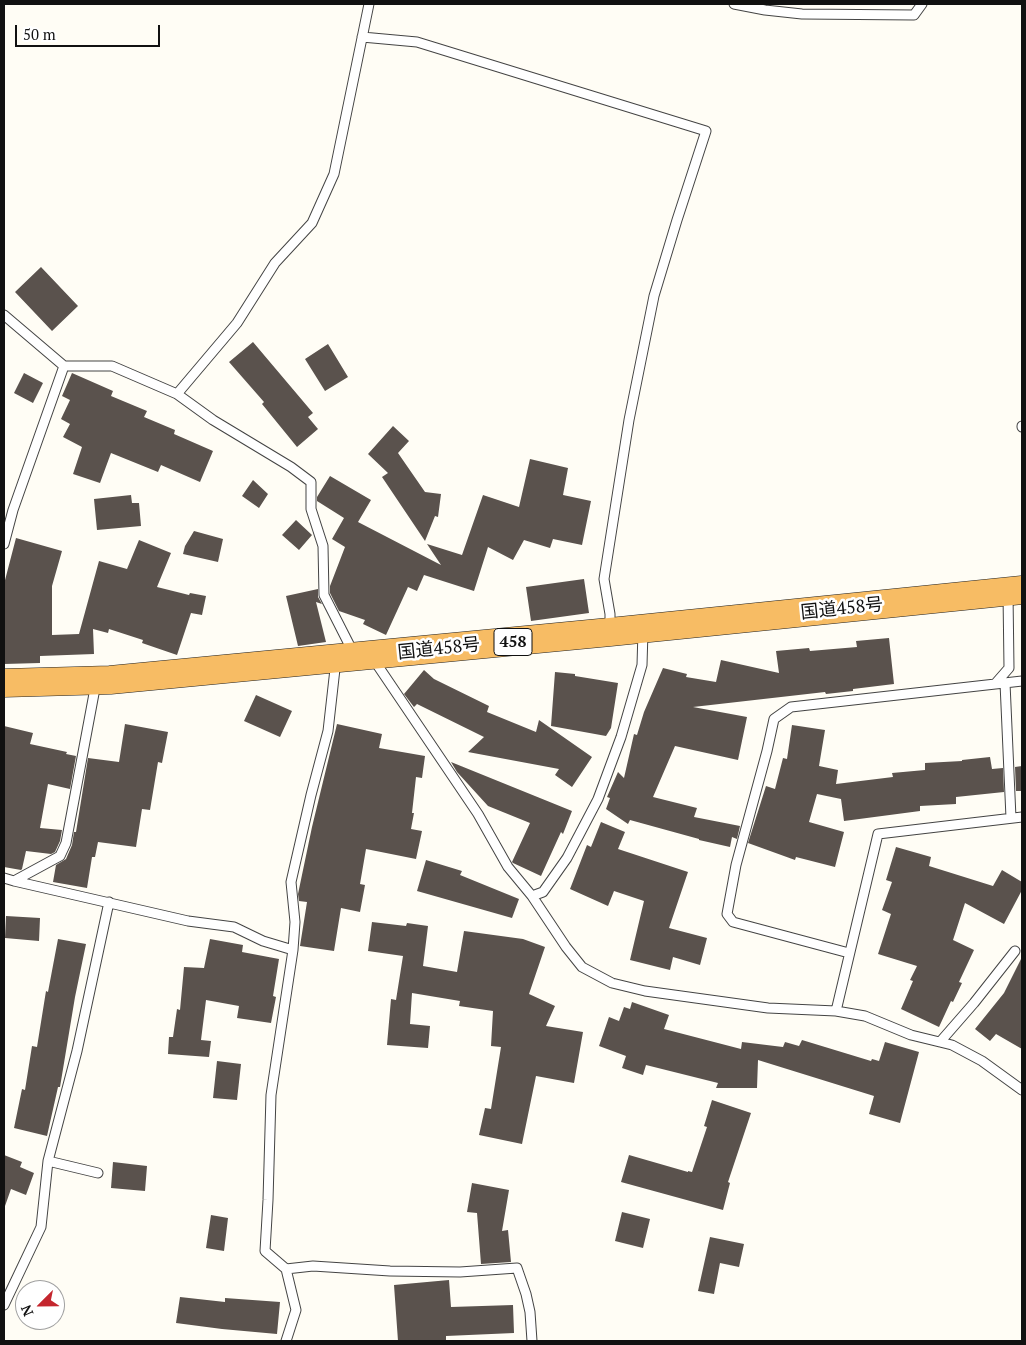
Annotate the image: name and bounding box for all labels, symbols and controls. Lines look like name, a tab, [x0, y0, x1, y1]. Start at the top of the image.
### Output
scale bar	[18, 15, 162, 47]
text: 50 m	[23, 24, 56, 44]
street label: 国道458号	[800, 594, 884, 624]
road number: 458	[494, 628, 532, 656]
street label: 国道458号	[397, 634, 481, 664]
north arrow	[15, 1280, 65, 1330]
text: N	[16, 1302, 37, 1319]

